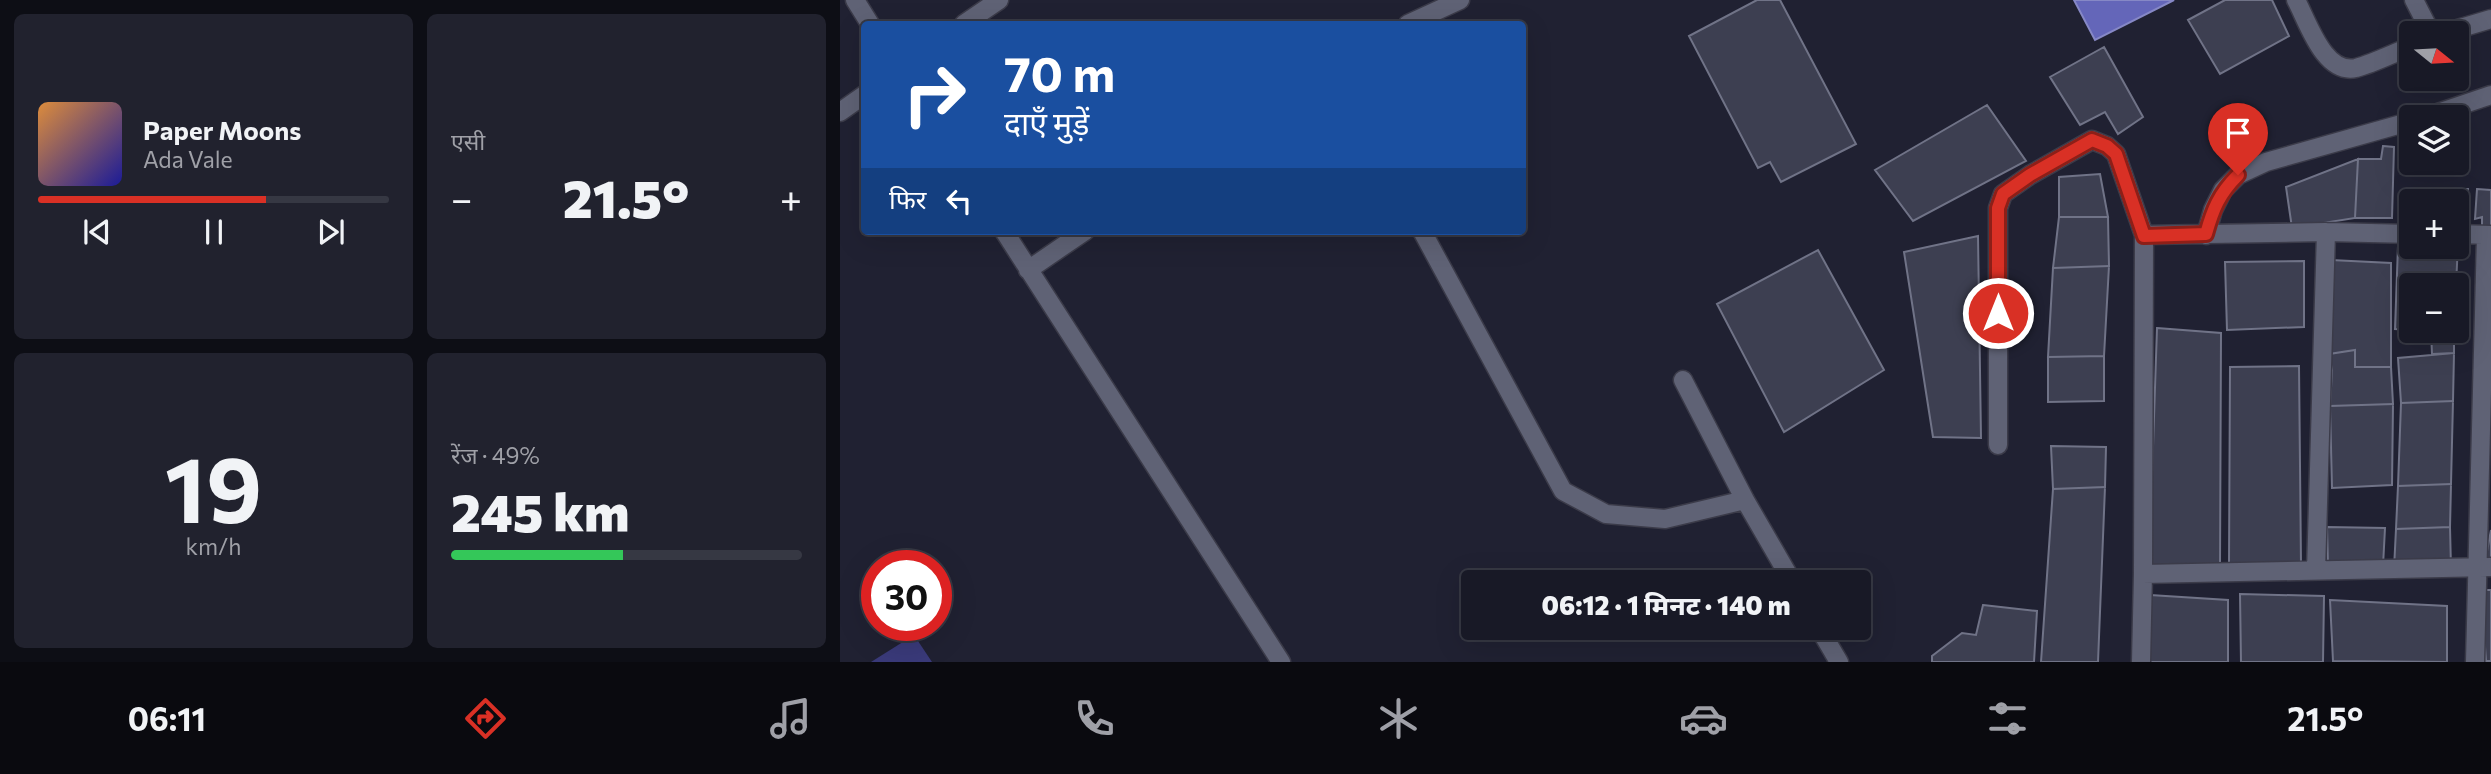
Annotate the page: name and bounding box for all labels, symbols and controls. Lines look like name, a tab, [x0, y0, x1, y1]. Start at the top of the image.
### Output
north arrow	[2399, 21, 2469, 91]
map controls	[2399, 21, 2469, 343]
text: 70 m	[1004, 42, 1115, 102]
icon: right	[889, 49, 980, 140]
text: दाएँ मुड़ें	[1004, 102, 1089, 142]
pin	[2208, 103, 2268, 175]
button: layers	[2399, 105, 2469, 175]
text: Paper Moons	[143, 114, 301, 145]
icon: arrive	[2219, 114, 2257, 152]
text: एसी	[451, 127, 485, 155]
text: Ada Vale	[143, 145, 233, 173]
text: 21.5°	[563, 165, 689, 229]
text: −	[451, 174, 473, 221]
text: +	[780, 174, 802, 221]
icon: left	[940, 182, 978, 220]
text: फिर	[889, 183, 926, 214]
button: +	[2399, 189, 2469, 259]
icon: previous	[78, 213, 116, 251]
icon: pause	[195, 213, 233, 251]
icon: next	[312, 213, 350, 251]
button: −	[2399, 273, 2469, 343]
position arrow	[1961, 276, 2035, 350]
text: 19	[165, 430, 262, 542]
text: रेंज · 49%	[451, 441, 540, 469]
text: 245 km	[451, 479, 629, 543]
text: km/h	[186, 532, 241, 560]
speed limit sign: 30	[861, 550, 952, 641]
text: 06:12 · 1 मिनट · 140 m	[1542, 589, 1790, 620]
icon: directions	[461, 694, 510, 743]
icon: music	[766, 694, 815, 743]
icon: phone	[1070, 694, 1119, 743]
icon: climate	[1374, 694, 1423, 743]
icon: car	[1679, 694, 1728, 743]
icon: filters	[1983, 694, 2032, 743]
text: 06:11	[128, 698, 206, 738]
text: 21.5°	[2287, 698, 2363, 738]

